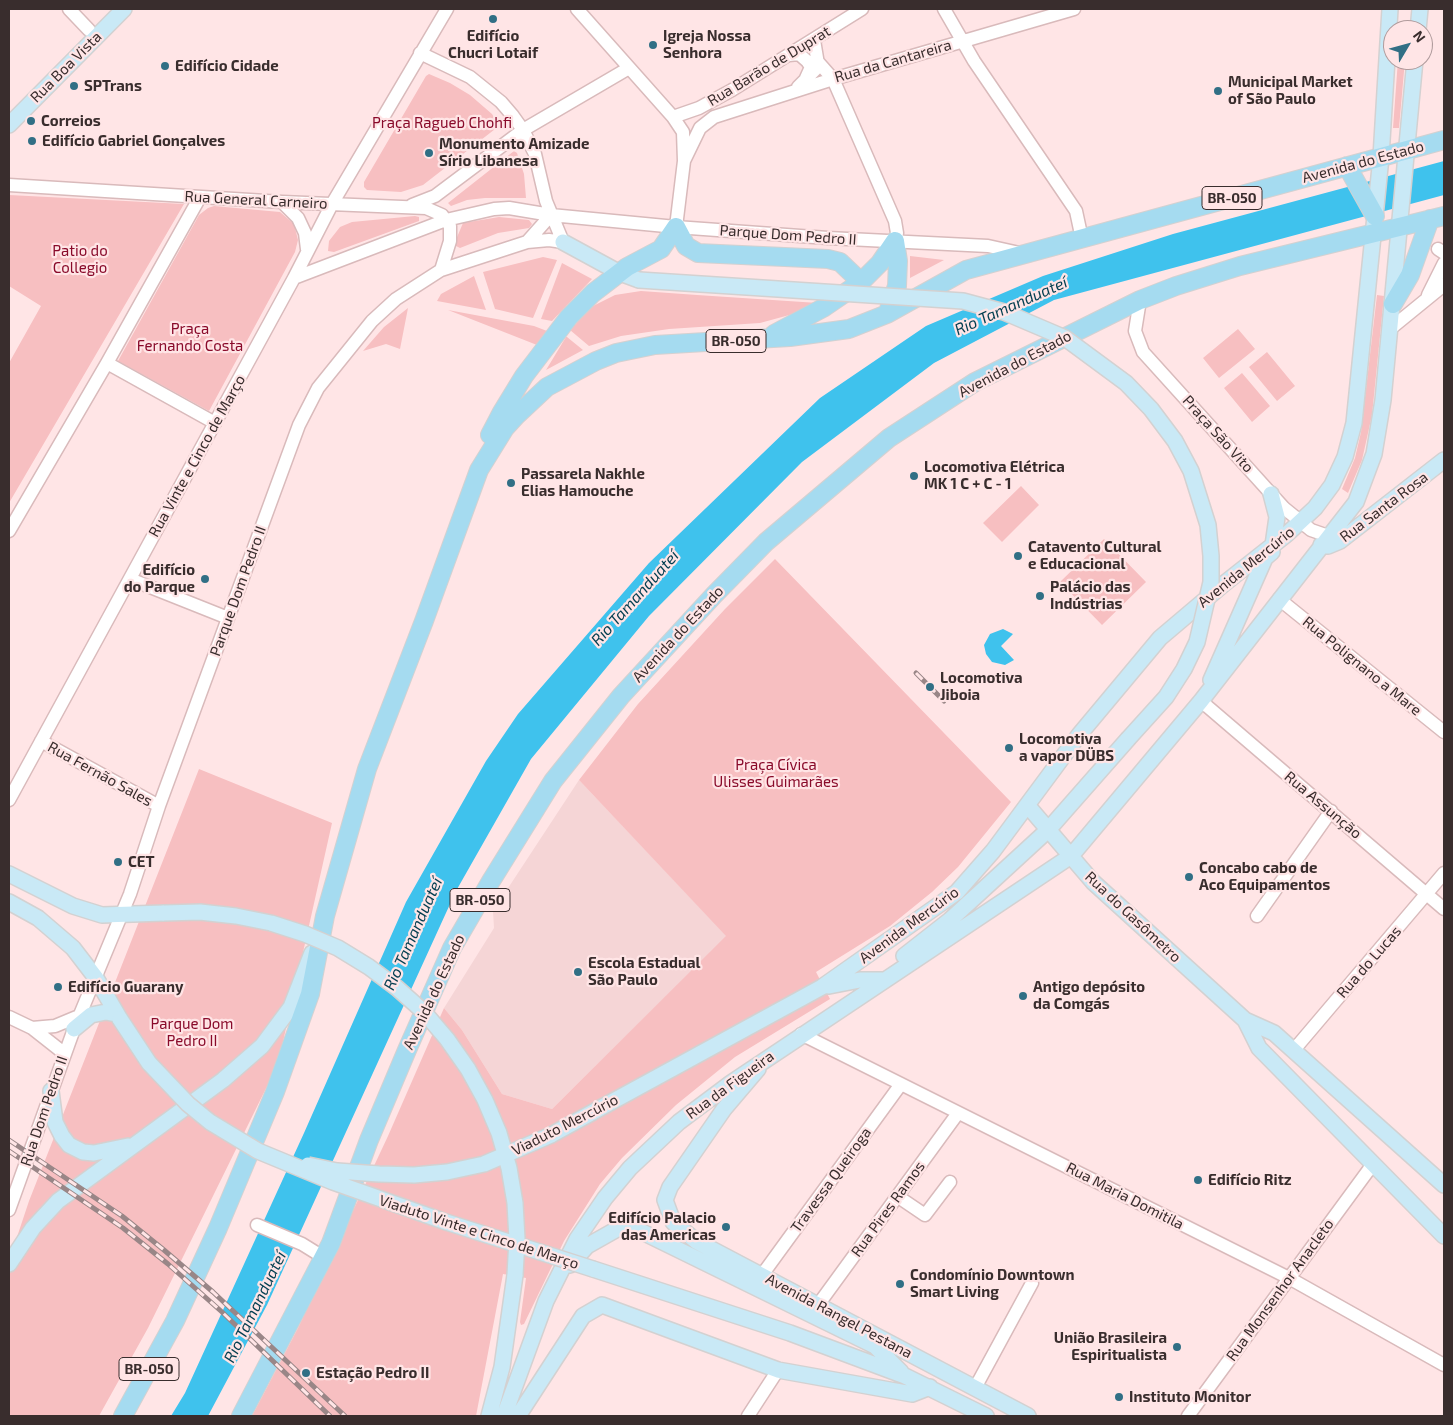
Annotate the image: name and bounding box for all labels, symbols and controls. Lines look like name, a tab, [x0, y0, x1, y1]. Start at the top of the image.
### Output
marker: Edifício Chucri Lotaif	[487, 13, 499, 25]
north arrow	[1383, 20, 1433, 70]
street label: Rua Barão de Duprat	[704, 22, 834, 110]
place label: Edifício Chucri Lotaif	[448, 27, 538, 62]
place label: Igreja Nossa Senhora	[663, 27, 751, 62]
text: N	[1410, 27, 1429, 45]
street label: Rua Boa Vista	[27, 28, 105, 106]
street label: Rua da Cantareira	[832, 36, 954, 86]
marker: Igreja Nossa Senhora	[647, 39, 659, 51]
place label: Edifício Cidade	[175, 57, 279, 75]
marker: Edifício Cidade	[159, 60, 171, 72]
place label: Municipal Market of São Paulo	[1228, 73, 1353, 108]
place label: SPTrans	[84, 77, 142, 95]
marker: SPTrans	[68, 80, 80, 92]
marker: Municipal Market of São Paulo	[1212, 85, 1224, 97]
place label: Correios	[41, 112, 101, 130]
park label: Praça Ragueb Chohfi	[372, 114, 512, 132]
marker: Correios	[25, 115, 37, 127]
place label: Edifício Gabriel Gonçalves	[42, 132, 225, 150]
marker: Edifício Gabriel Gonçalves	[26, 135, 38, 147]
place label: Monumento Amizade Sírio Libanesa	[439, 135, 589, 170]
street label: Avenida do Estado	[1300, 137, 1426, 187]
marker: Monumento Amizade Sírio Libanesa	[423, 147, 435, 159]
street label: Rua General Carneiro	[184, 187, 328, 213]
road number: BR-050	[1202, 187, 1262, 210]
street label: Parque Dom Pedro II	[719, 221, 857, 249]
park label: Patio do Collegio	[52, 242, 108, 277]
water label: Rio Tamanduateí	[952, 273, 1070, 339]
park label: Praça Fernando Costa	[137, 320, 243, 355]
street label: Avenida do Estado	[956, 327, 1074, 401]
road number: BR-050	[706, 330, 766, 352]
street label: Rua Vinte e Cinco de Março	[145, 372, 249, 540]
street label: Praça São Vito	[1179, 392, 1257, 476]
place label: Locomotiva Elétrica MK 1 C + C - 1	[924, 458, 1065, 493]
place label: Passarela Nakhle Elias Hamouche	[521, 465, 645, 500]
street label: Rua Santa Rosa	[1336, 468, 1432, 546]
marker: Locomotiva Elétrica MK 1 C + C - 1	[908, 470, 920, 482]
marker: Passarela Nakhle Elias Hamouche	[505, 477, 517, 489]
street label: Parque Dom Pedro II	[206, 523, 270, 659]
street label: Avenida Mercúrio	[1194, 523, 1298, 611]
place label: Catavento Cultural e Educacional	[1028, 538, 1161, 573]
water label: Rio Tamanduateí	[587, 546, 683, 650]
marker: Catavento Cultural e Educacional	[1012, 550, 1024, 562]
place label: Edifício do Parque	[124, 561, 195, 596]
marker: Edifício do Parque	[199, 573, 211, 585]
place label: Palácio das Indústrias	[1050, 578, 1131, 613]
street label: Avenida do Estado	[629, 582, 727, 686]
marker: Palácio das Indústrias	[1034, 590, 1046, 602]
street label: Rua Polignano a Mare	[1299, 613, 1425, 719]
place label: Locomotiva Jiboia	[940, 669, 1023, 704]
marker: Locomotiva Jiboia	[924, 681, 936, 693]
place label: Locomotiva a vapor DÜBS	[1019, 730, 1114, 765]
street label: Rua Fernão Sales	[45, 738, 155, 810]
marker: Locomotiva a vapor DÜBS	[1003, 742, 1015, 754]
park label: Praça Cívica Ulisses Guimarães	[713, 756, 839, 791]
street label: Rua Assunção	[1281, 767, 1365, 843]
place label: CET	[128, 853, 155, 871]
marker: CET	[112, 856, 124, 868]
place label: Concabo cabo de Aco Equipamentos	[1199, 859, 1330, 894]
street label: Rua do Gasômetro	[1081, 868, 1185, 966]
marker: Concabo cabo de Aco Equipamentos	[1183, 871, 1195, 883]
water label: Rio Tamanduateí	[380, 875, 446, 993]
street label: Avenida Mercúrio	[856, 883, 962, 967]
road number: BR-050	[450, 888, 510, 912]
street label: Rua do Lucas	[1333, 922, 1405, 1002]
street label: Avenida do Estado	[399, 932, 469, 1052]
place label: Escola Estadual São Paulo	[588, 954, 700, 989]
marker: Escola Estadual São Paulo	[572, 966, 584, 978]
place label: Edifício Guarany	[68, 978, 183, 996]
place label: Antigo depósito da Comgás	[1033, 978, 1145, 1013]
marker: Edifício Guarany	[52, 981, 64, 993]
marker: Antigo depósito da Comgás	[1017, 990, 1029, 1002]
park label: Parque Dom Pedro II	[151, 1015, 233, 1050]
street label: Rua da Figueira	[683, 1047, 777, 1123]
street label: Rua Dom Pedro II	[17, 1054, 71, 1168]
street label: Viaduto Mercúrio	[509, 1090, 621, 1160]
street label: Travessa Queiroga	[787, 1124, 875, 1236]
street label: Rua Pires Ramos	[847, 1158, 929, 1260]
street label: Rua Maria Domitila	[1063, 1159, 1187, 1233]
place label: Edifício Ritz	[1208, 1171, 1292, 1189]
marker: Edifício Ritz	[1192, 1174, 1204, 1186]
street label: Viaduto Vinte e Cinco de Março	[377, 1191, 581, 1273]
place label: Edifício Palacio das Americas	[608, 1209, 716, 1244]
street label: Rua Monsenhor Anacleto	[1222, 1215, 1338, 1365]
marker: Edifício Palacio das Americas	[720, 1221, 732, 1233]
water label: Rio Tamanduateí	[220, 1248, 290, 1366]
place label: Condomínio Downtown Smart Living	[910, 1266, 1075, 1301]
street label: Avenida Rangel Pestana	[763, 1270, 915, 1362]
marker: Condomínio Downtown Smart Living	[894, 1278, 906, 1290]
place label: União Brasileira Espiritualista	[1054, 1329, 1167, 1364]
marker: União Brasileira Espiritualista	[1171, 1341, 1183, 1353]
road number: BR-050	[119, 1358, 179, 1380]
place label: Estação Pedro II	[316, 1364, 429, 1382]
marker: Estação Pedro II	[300, 1367, 312, 1379]
place label: Instituto Monitor	[1129, 1388, 1251, 1406]
marker: Instituto Monitor	[1113, 1391, 1125, 1403]

